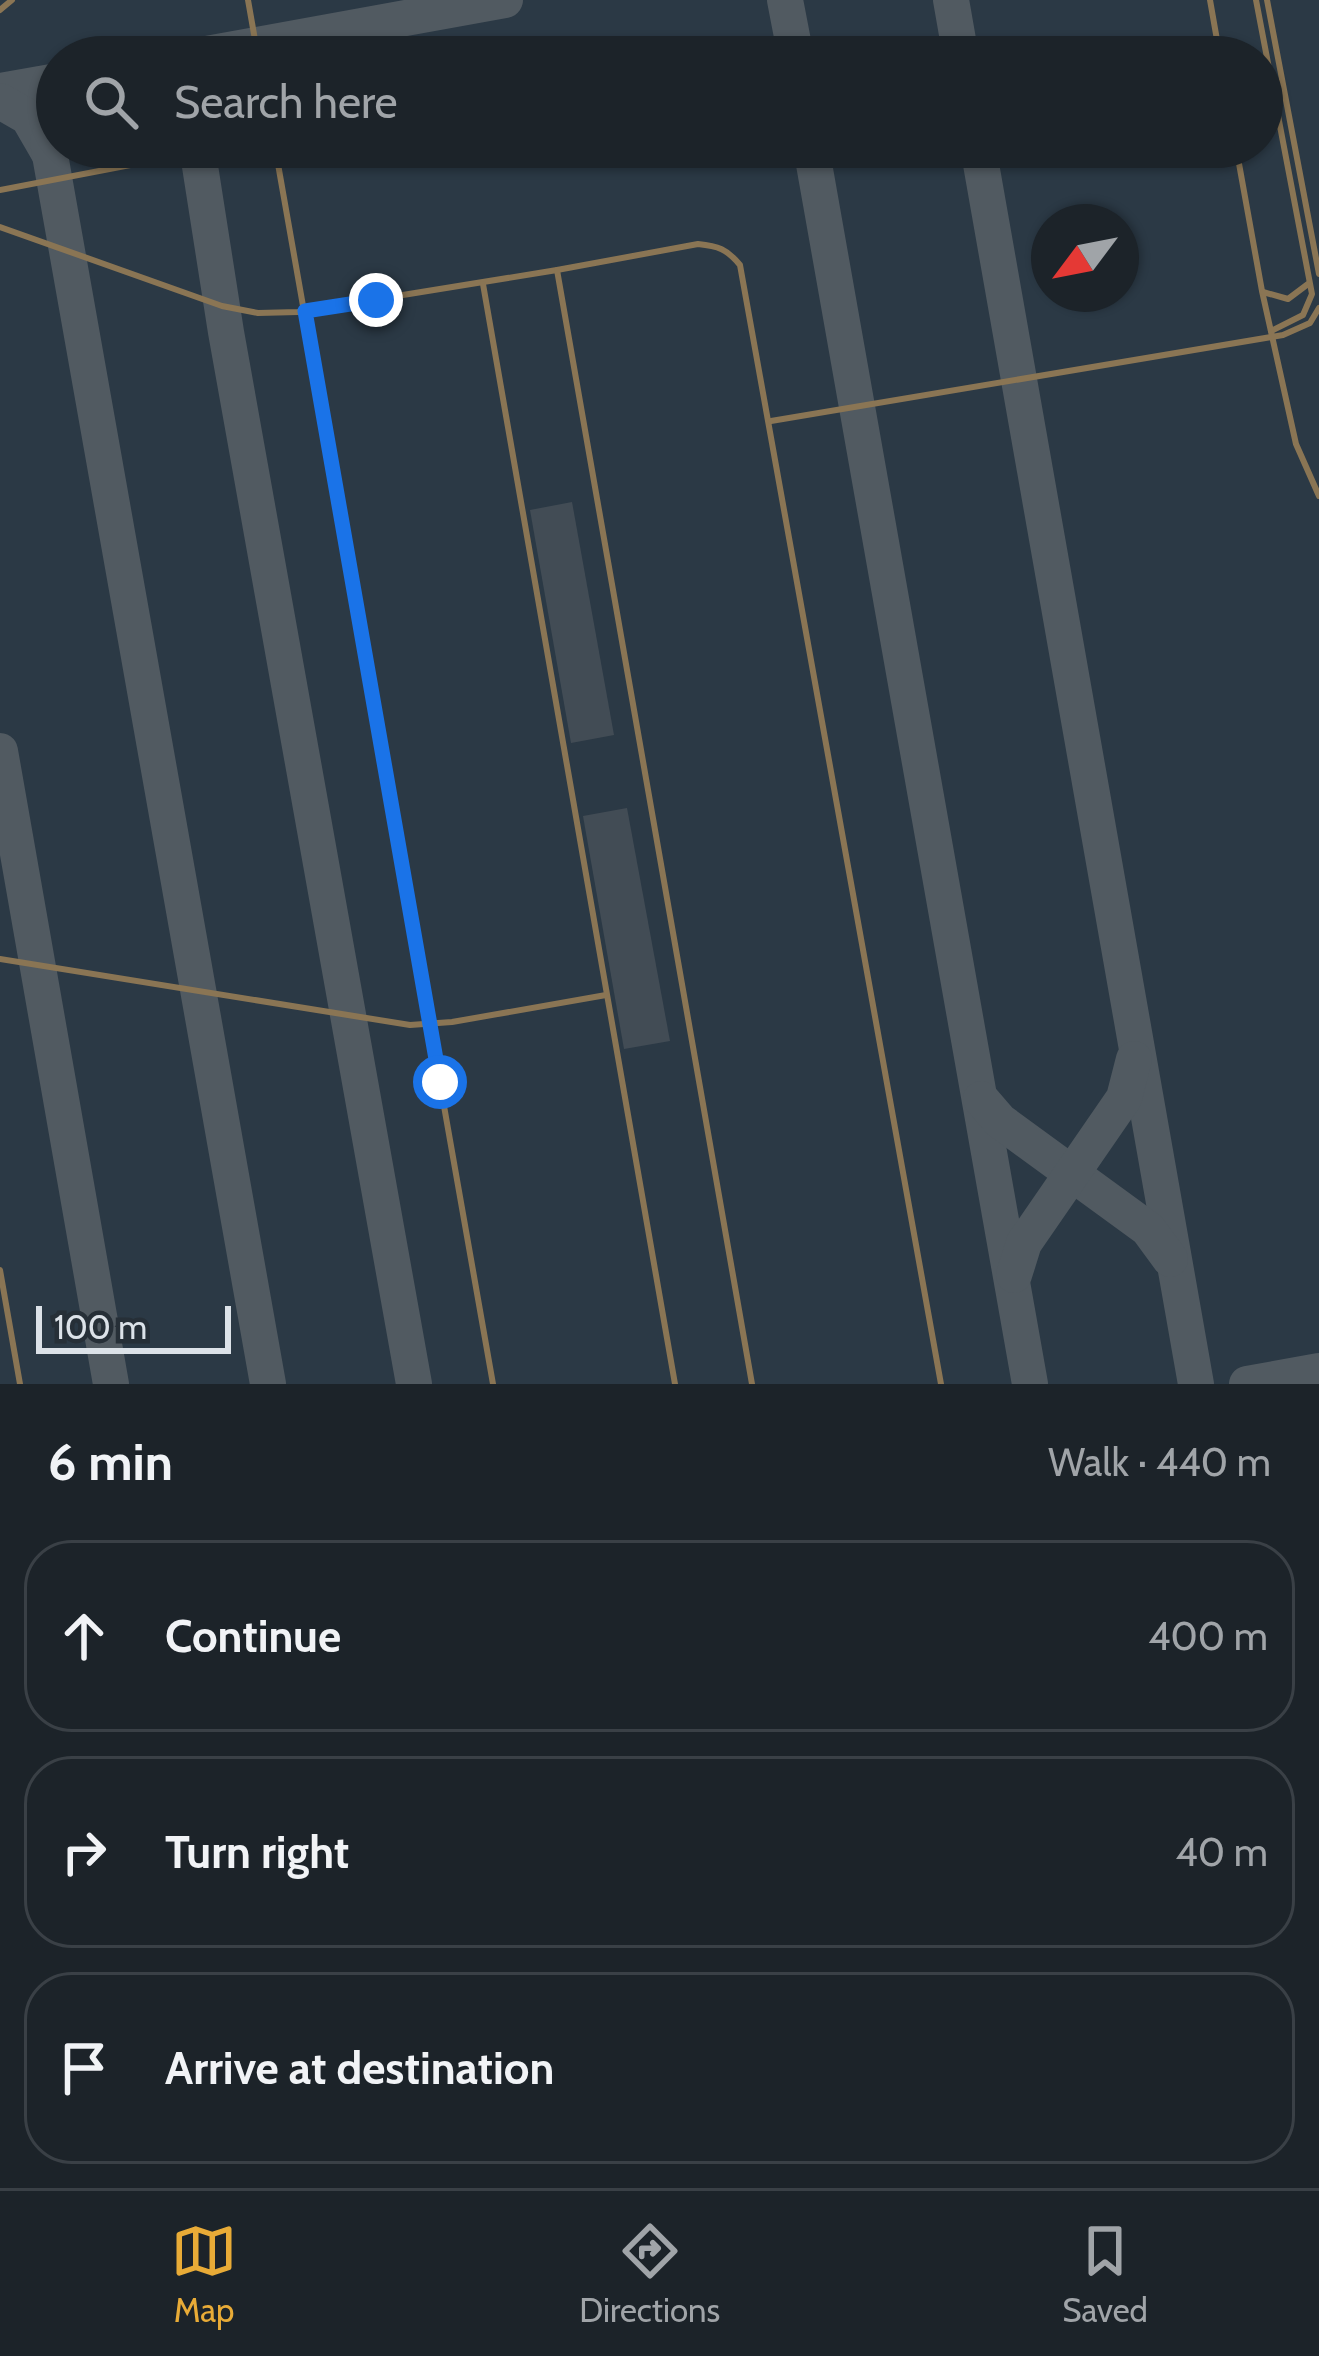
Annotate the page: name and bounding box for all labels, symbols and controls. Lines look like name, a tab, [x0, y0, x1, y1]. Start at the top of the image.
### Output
search box	[36, 36, 1283, 168]
icon: search	[78, 69, 144, 135]
text: Search here	[174, 75, 398, 129]
north arrow	[1031, 204, 1139, 312]
route end	[349, 273, 403, 327]
route start	[413, 1055, 467, 1109]
scale bar	[36, 1300, 231, 1353]
text: 100 m	[54, 1307, 147, 1347]
text: 6 min	[48, 1431, 173, 1493]
text: Walk · 440 m	[1048, 1438, 1271, 1486]
icon: ahead	[51, 1603, 117, 1669]
text: Continue	[165, 1609, 341, 1663]
text: 400 m	[1148, 1612, 1268, 1660]
icon: right	[51, 1819, 117, 1885]
text: Turn right	[165, 1825, 349, 1879]
text: 40 m	[1175, 1828, 1268, 1876]
icon: arrive	[51, 2035, 117, 2101]
text: Arrive at destination	[165, 2041, 554, 2095]
tab: Map	[171, 2218, 237, 2330]
tab: Directions	[579, 2218, 720, 2330]
tab: Saved	[1062, 2218, 1148, 2330]

